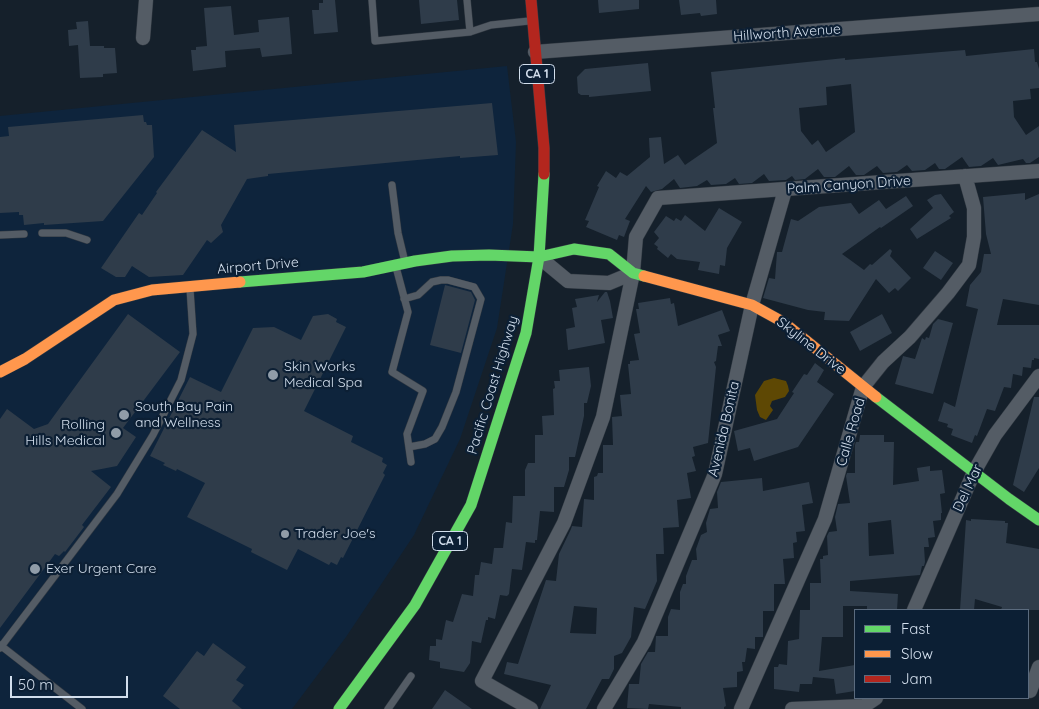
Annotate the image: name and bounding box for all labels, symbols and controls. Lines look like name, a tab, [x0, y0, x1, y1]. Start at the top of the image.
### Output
street label: Hillworth Avenue	[733, 21, 841, 45]
road number: CA 1	[520, 64, 554, 84]
street label: Palm Canyon Drive	[786, 172, 912, 198]
street label: Airport Drive	[216, 254, 300, 278]
street label: Pacific Coast Highway	[464, 314, 522, 456]
street label: Skyline Drive	[773, 314, 849, 378]
place label: Skin Works Medical Spa	[284, 359, 363, 392]
marker: Skin Works Medical Spa	[266, 368, 280, 382]
street label: Avenida Bonita	[705, 380, 743, 478]
street label: Calle Road	[833, 396, 869, 468]
place label: South Bay Pain and Wellness	[135, 399, 233, 432]
marker: South Bay Pain and Wellness	[117, 408, 131, 422]
place label: Rolling Hills Medical	[25, 417, 105, 450]
marker: Rolling Hills Medical	[109, 426, 123, 440]
street label: Del Mar	[950, 462, 986, 514]
place label: Trader Joe's	[295, 526, 376, 542]
marker: Trader Joe's	[279, 528, 291, 540]
road number: CA 1	[432, 532, 468, 550]
place label: Exer Urgent Care	[46, 561, 156, 577]
marker: Exer Urgent Care	[28, 562, 42, 576]
legend	[854, 609, 1029, 699]
text: Fast	[901, 619, 930, 638]
text: Slow	[901, 644, 933, 663]
scale bar	[12, 666, 130, 698]
text: Jam	[901, 669, 932, 688]
text: 50 m	[18, 675, 53, 694]

